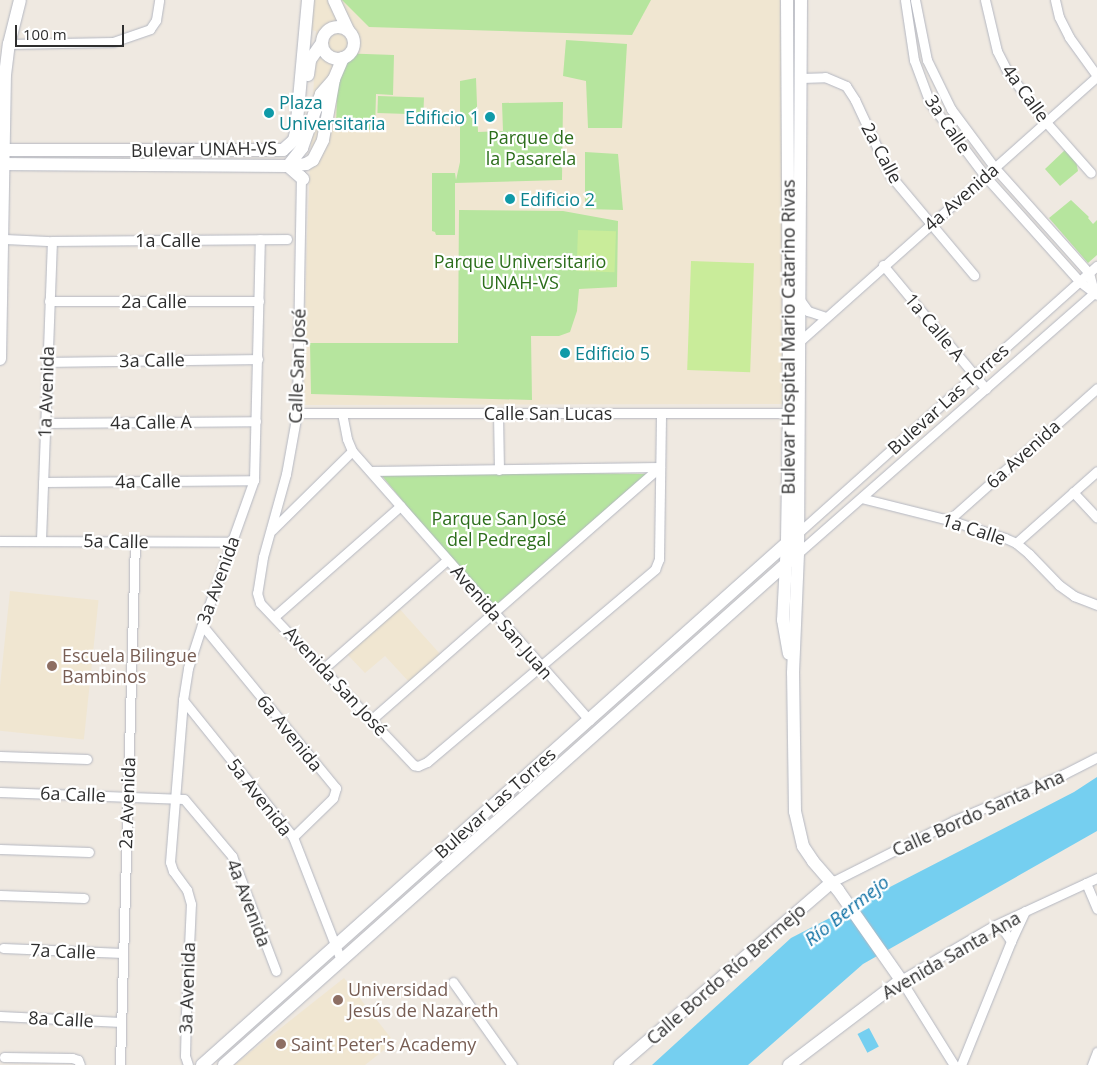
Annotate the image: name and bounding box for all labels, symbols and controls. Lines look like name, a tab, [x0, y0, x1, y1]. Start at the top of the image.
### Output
scale bar	[18, 15, 126, 47]
text: 100 m	[23, 24, 67, 44]
street label: 4a Calle	[998, 60, 1054, 126]
street label: 3a Calle	[921, 91, 975, 157]
place label: Plaza Universitaria	[279, 92, 386, 134]
place label: Edificio 1	[405, 106, 480, 128]
marker: Plaza Universitaria	[263, 107, 275, 119]
marker: Edificio 1	[484, 111, 496, 123]
street label: 2a Calle	[857, 119, 907, 187]
park label: Parque de la Pasarela	[486, 127, 576, 170]
street label: Bulevar UNAH-VS	[131, 137, 277, 161]
street label: 4a Avenida	[919, 159, 1003, 235]
street label: Bulevar Hospital Mario Catarino Rivas	[777, 179, 799, 495]
place label: Edificio 2	[520, 188, 595, 210]
marker: Edificio 2	[504, 193, 516, 205]
street label: 1a Calle	[135, 229, 201, 251]
park label: Parque Universitario UNAH-VS	[434, 251, 606, 294]
street label: 1a Calle A	[901, 289, 969, 365]
street label: 2a Calle	[121, 290, 187, 312]
street label: Calle San José	[284, 308, 310, 424]
street label: Bulevar Las Torres	[883, 339, 1013, 459]
place label: Edificio 5	[575, 342, 650, 364]
street label: 1a Avenida	[34, 346, 58, 438]
marker: Edificio 5	[559, 347, 571, 359]
street label: 3a Calle	[119, 349, 185, 371]
street label: Calle San Lucas	[484, 402, 612, 424]
street label: 4a Calle A	[110, 410, 192, 434]
street label: 6a Avenida	[982, 415, 1064, 493]
street label: 4a Calle	[115, 470, 181, 492]
park label: Parque San José del Pedregal	[432, 508, 566, 550]
street label: 1a Calle	[940, 509, 1008, 549]
street label: 5a Calle	[83, 530, 149, 552]
street label: 3a Avenida	[192, 533, 244, 627]
street label: Avenida San Juan	[447, 560, 557, 684]
street label: Avenida San José	[280, 622, 392, 740]
place label: Escuela Bilingue Bambinos	[62, 645, 197, 688]
marker: Escuela Bilingue Bambinos	[46, 660, 58, 672]
street label: 6a Avenida	[253, 690, 327, 776]
street label: Bulevar Las Torres	[430, 743, 560, 863]
street label: 5a Avenida	[223, 754, 297, 840]
street label: 2a Avenida	[115, 757, 139, 849]
street label: Calle Bordo Santa Ana	[889, 765, 1067, 861]
street label: 6a Calle	[40, 782, 106, 806]
street label: 4a Avenida	[222, 856, 276, 950]
water label: Río Bermejo	[800, 871, 894, 951]
street label: Calle Bordo Río Bermejo	[642, 899, 810, 1049]
street label: Avenida Santa Ana	[878, 907, 1024, 1003]
street label: 7a Calle	[30, 939, 96, 963]
street label: 3a Avenida	[175, 942, 199, 1034]
place label: Universidad Jesús de Nazareth	[348, 979, 499, 1022]
marker: Universidad Jesús de Nazareth	[332, 994, 344, 1006]
street label: 8a Calle	[28, 1007, 94, 1031]
place label: Saint Peter's Academy	[291, 1033, 476, 1055]
marker: Saint Peter's Academy	[275, 1038, 287, 1050]

